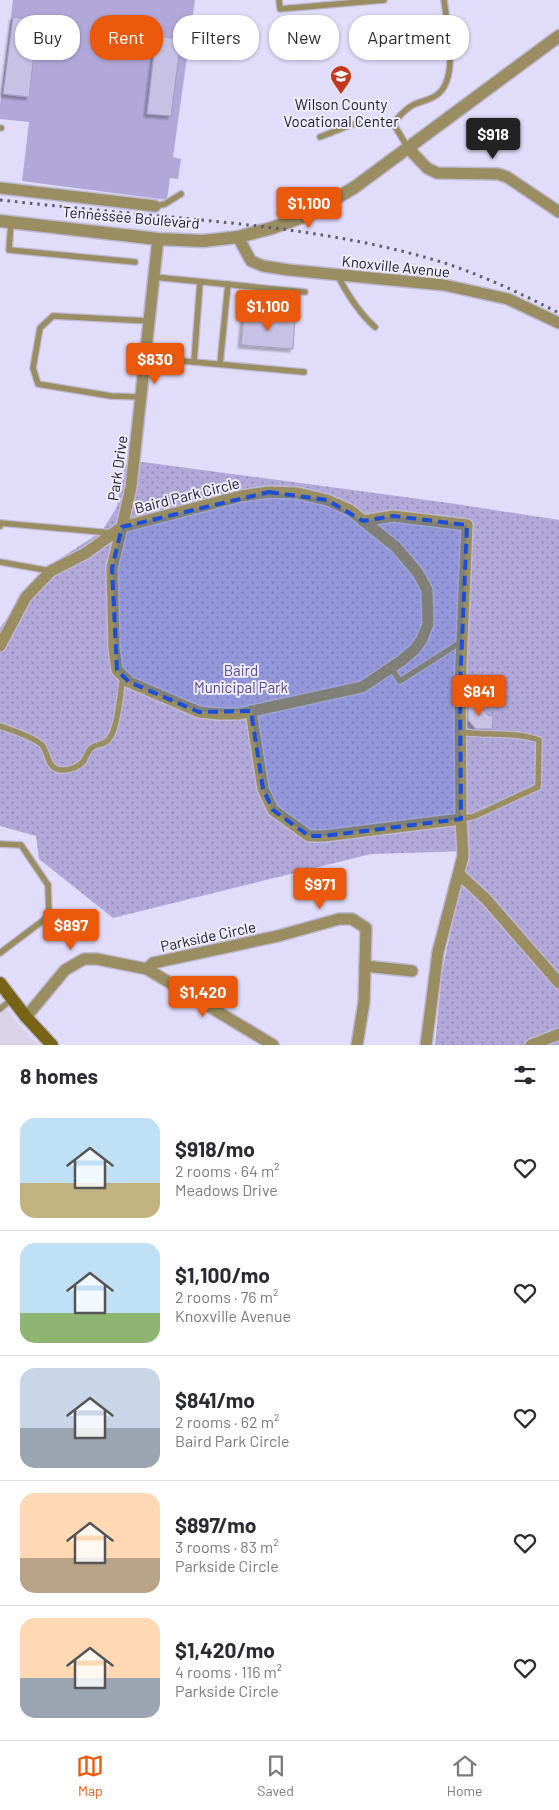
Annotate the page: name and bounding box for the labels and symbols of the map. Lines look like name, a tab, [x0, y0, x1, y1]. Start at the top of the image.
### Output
school or university icon: Wilson County Vocational Center	[329, 64, 353, 95]
place label: Wilson County Vocational Center	[283, 95, 399, 130]
pin: $918	[463, 118, 523, 160]
pin: $1,100	[268, 186, 350, 229]
street label: Tennessee Boulevard	[62, 202, 200, 232]
street label: Knoxville Avenue	[341, 251, 451, 281]
pin: $1,100	[227, 290, 309, 332]
pin: $830	[125, 342, 185, 385]
street label: Park Drive	[104, 434, 130, 502]
street label: Baird Park Circle	[133, 473, 241, 517]
park label: Baird Municipal Park	[194, 661, 289, 696]
pin: $841	[449, 674, 509, 717]
pin: $971	[290, 868, 350, 910]
pin: $897	[41, 908, 101, 951]
street label: Parkside Circle	[159, 917, 257, 955]
pin: $1,420	[162, 976, 244, 1018]

